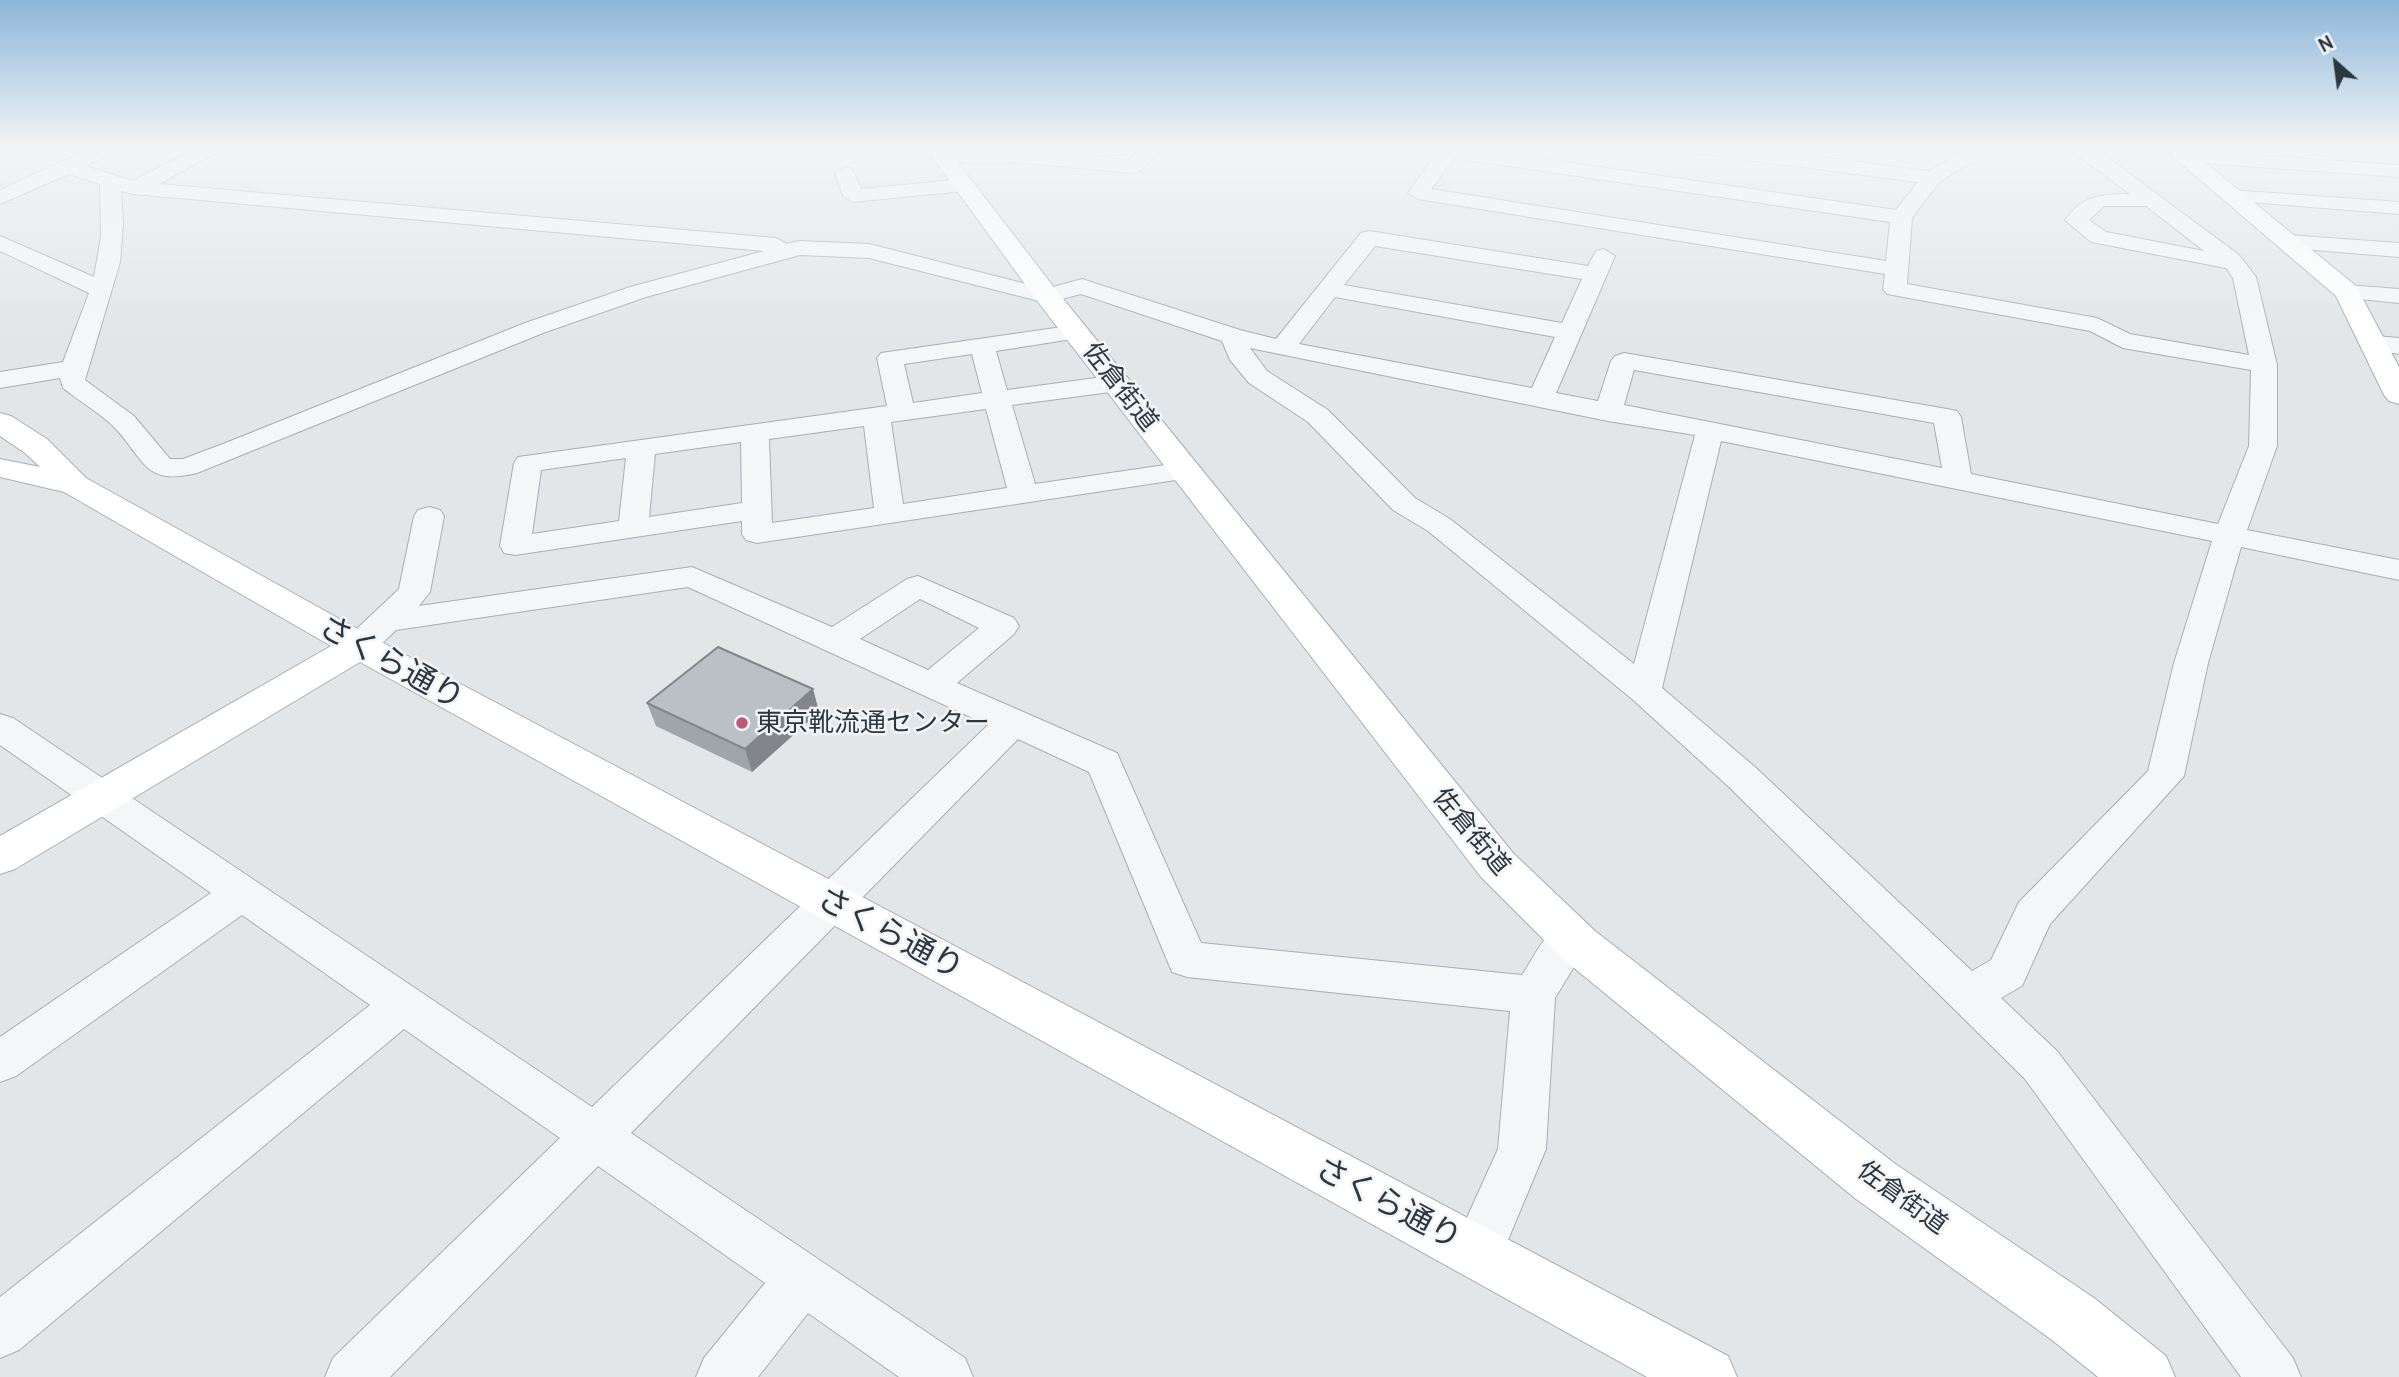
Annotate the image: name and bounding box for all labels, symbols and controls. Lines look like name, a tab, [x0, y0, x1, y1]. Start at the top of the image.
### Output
north arrow	[2301, 28, 2371, 98]
text: N	[2315, 31, 2337, 57]
street label: 佐倉街道	[1076, 336, 1164, 438]
street label: さくら通り	[312, 607, 470, 719]
place label: 東京靴流通センター	[756, 707, 990, 739]
marker: 東京靴流通センター	[734, 715, 750, 731]
street label: 佐倉街道	[1426, 782, 1516, 882]
street label: さくら通り	[810, 879, 970, 989]
street label: さくら通り	[1308, 1149, 1468, 1259]
street label: 佐倉街道	[1851, 1155, 1953, 1241]

